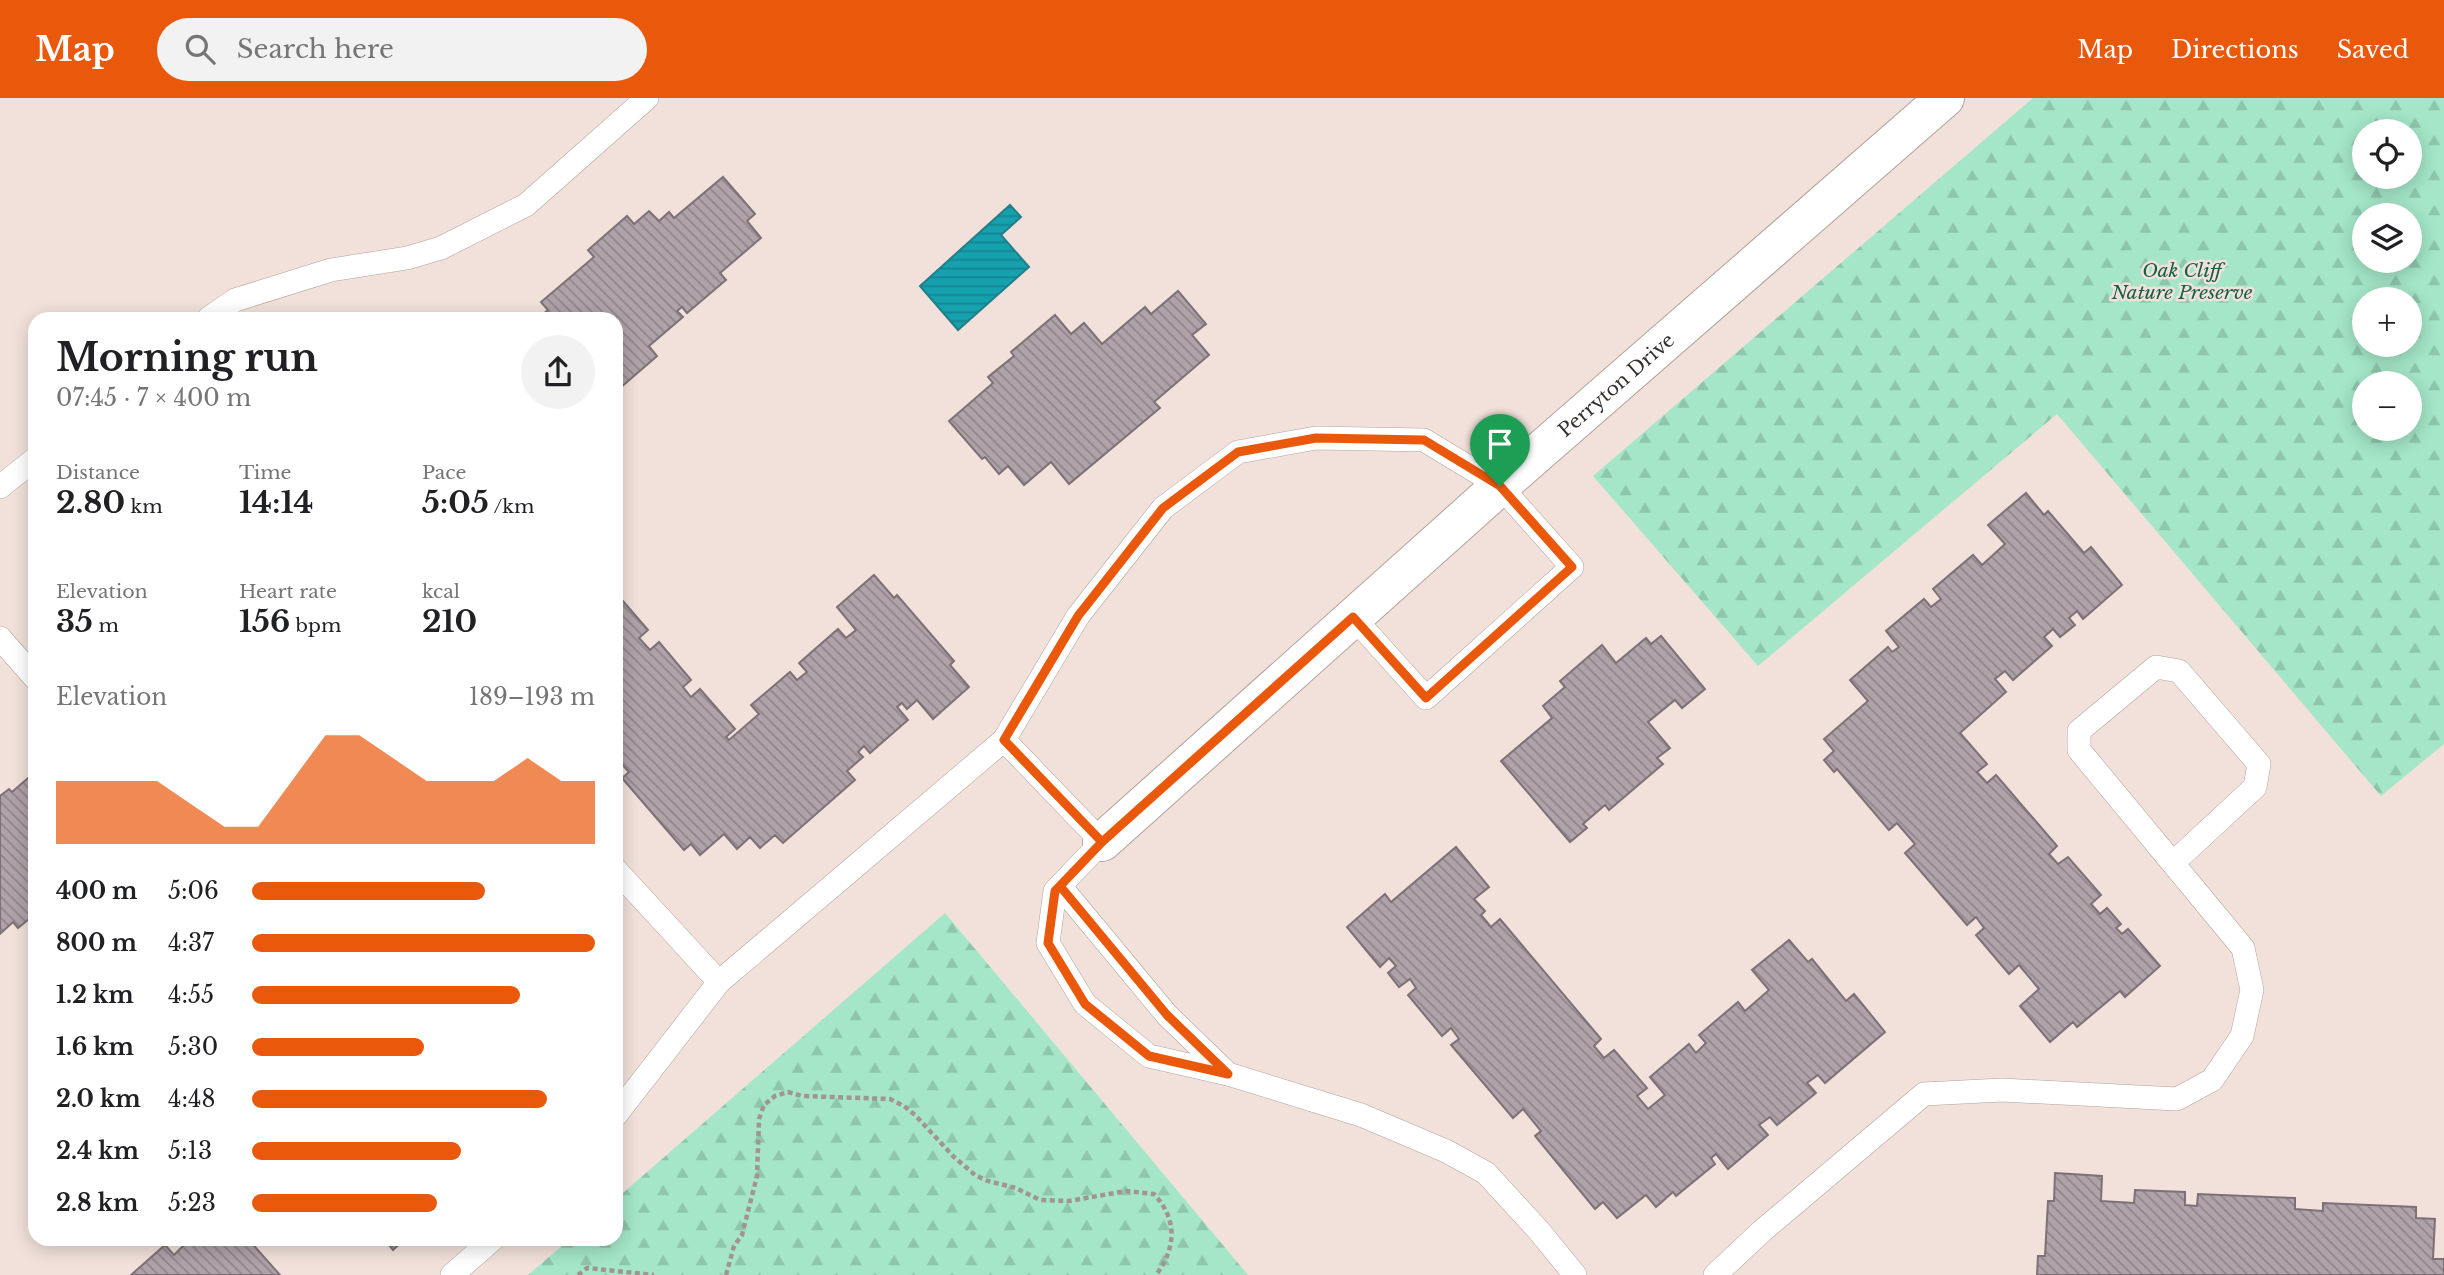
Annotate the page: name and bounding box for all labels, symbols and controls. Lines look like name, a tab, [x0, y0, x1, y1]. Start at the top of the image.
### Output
search box	[157, 18, 647, 81]
text: Map	[35, 29, 115, 70]
icon: search	[181, 30, 219, 68]
text: Search here	[237, 33, 394, 65]
text: Map	[2077, 35, 2133, 64]
text: Directions	[2171, 35, 2299, 64]
text: Saved	[2337, 35, 2409, 64]
map controls	[2352, 119, 2422, 441]
button: locate	[2352, 119, 2422, 189]
button: layers	[2352, 203, 2422, 273]
park label: Oak Cliff Nature Preserve	[2111, 259, 2253, 304]
button: +	[2352, 287, 2422, 357]
street label: Perryton Drive	[1553, 328, 1679, 441]
text: Morning run	[56, 334, 318, 381]
button: share	[521, 335, 595, 409]
button: −	[2352, 371, 2422, 441]
text: 07:45 · 7 × 400 m	[56, 384, 251, 412]
pin	[1470, 414, 1530, 486]
icon: arrive	[1481, 425, 1519, 463]
text: Distance	[56, 461, 140, 484]
text: Time	[239, 461, 291, 484]
text: Pace	[422, 461, 466, 484]
text: 2.80	[56, 484, 125, 521]
text: 14:14	[239, 484, 314, 521]
text: 5:05	[422, 484, 489, 521]
text: km	[125, 495, 163, 518]
text: /km	[489, 495, 534, 518]
text: Elevation	[56, 580, 148, 603]
text: Heart rate	[239, 580, 337, 603]
text: kcal	[422, 580, 460, 603]
text: 35	[56, 603, 93, 640]
text: 156	[239, 603, 290, 640]
text: 210	[422, 603, 477, 640]
text: m	[93, 614, 119, 637]
text: bpm	[290, 614, 341, 637]
text: Elevation	[56, 683, 167, 711]
text: 189–193 m	[469, 683, 595, 711]
text: 400 m	[56, 877, 138, 905]
text: 5:06	[168, 877, 219, 905]
text: 800 m	[56, 929, 137, 957]
text: 4:37	[168, 929, 214, 957]
text: 1.2 km	[56, 981, 134, 1009]
text: 4:55	[168, 981, 214, 1009]
text: 1.6 km	[56, 1033, 134, 1061]
text: 5:30	[168, 1033, 218, 1061]
text: 2.0 km	[56, 1085, 141, 1113]
text: 4:48	[168, 1085, 215, 1113]
text: 2.4 km	[56, 1137, 139, 1165]
text: 5:13	[168, 1137, 212, 1165]
text: 2.8 km	[56, 1189, 138, 1217]
text: 5:23	[168, 1189, 216, 1217]

